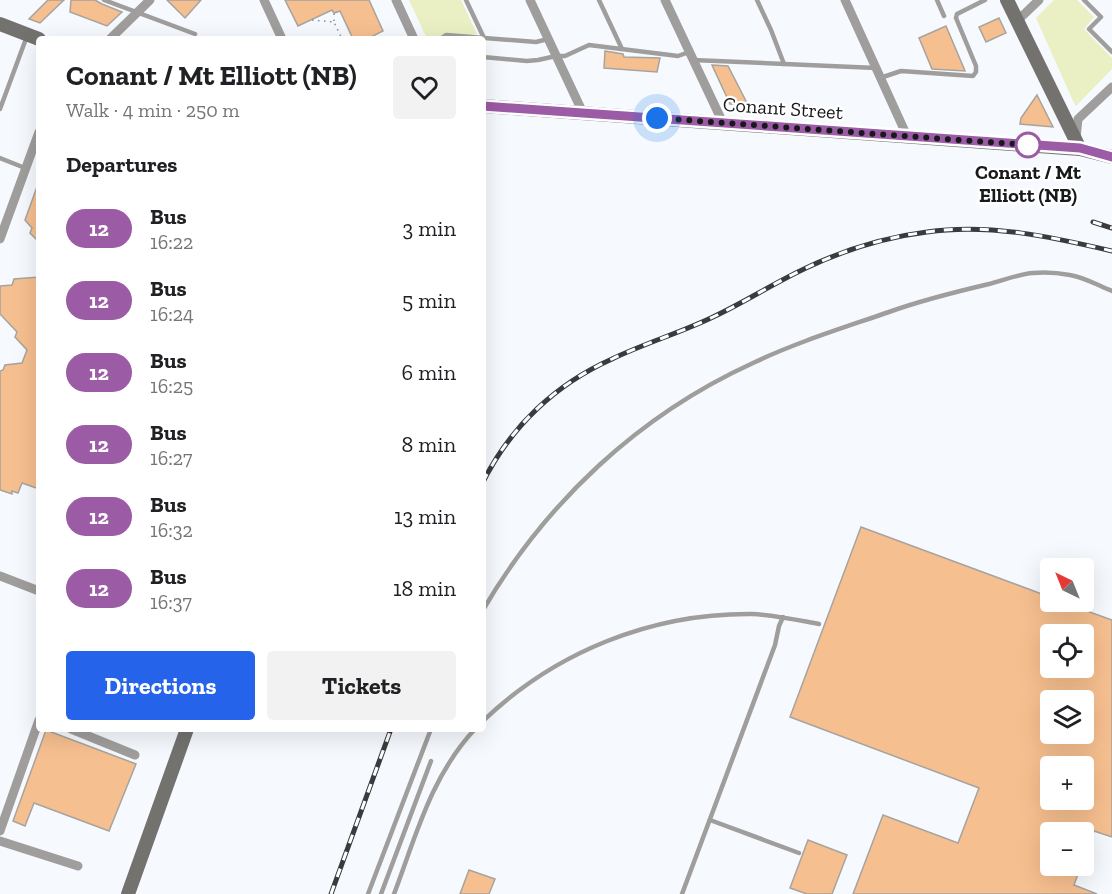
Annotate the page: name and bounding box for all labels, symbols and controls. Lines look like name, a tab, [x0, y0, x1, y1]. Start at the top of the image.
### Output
button: heart	[393, 56, 456, 119]
text: Conant / Mt Elliott (NB)	[66, 59, 357, 92]
street label: Conant Street	[722, 92, 844, 124]
text: Walk · 4 min · 250 m	[66, 98, 240, 122]
your location	[642, 103, 672, 133]
marker: Conant / Mt Elliott (NB)	[1015, 132, 1041, 158]
text: Departures	[66, 151, 177, 178]
place label: Conant / Mt Elliott (NB)	[975, 160, 1082, 207]
text: Bus	[150, 203, 187, 230]
text: 3 min	[402, 215, 456, 242]
text: 12	[89, 216, 109, 241]
text: 16:22	[150, 230, 193, 254]
text: Bus	[150, 275, 187, 302]
text: 5 min	[402, 287, 456, 314]
text: 12	[89, 288, 109, 313]
text: 16:24	[150, 302, 194, 326]
text: Bus	[150, 347, 187, 374]
text: 6 min	[402, 359, 456, 386]
text: 12	[89, 360, 109, 385]
text: 16:25	[150, 374, 193, 398]
text: Bus	[150, 419, 187, 446]
text: 8 min	[401, 431, 456, 458]
text: 12	[89, 432, 109, 457]
text: 16:27	[150, 446, 193, 470]
text: Bus	[150, 491, 187, 518]
text: 13 min	[394, 503, 456, 530]
text: 12	[89, 504, 109, 529]
text: 16:32	[150, 518, 193, 542]
north arrow	[1040, 558, 1094, 612]
map controls	[1040, 558, 1094, 876]
text: Bus	[150, 563, 187, 590]
text: 18 min	[393, 575, 456, 602]
text: 12	[89, 576, 109, 601]
text: 16:37	[150, 590, 192, 614]
button: locate	[1040, 624, 1094, 678]
button: Directions	[66, 651, 255, 720]
button: Tickets	[267, 651, 456, 720]
button: layers	[1040, 690, 1094, 744]
button: +	[1040, 756, 1094, 810]
button: −	[1040, 822, 1094, 876]

